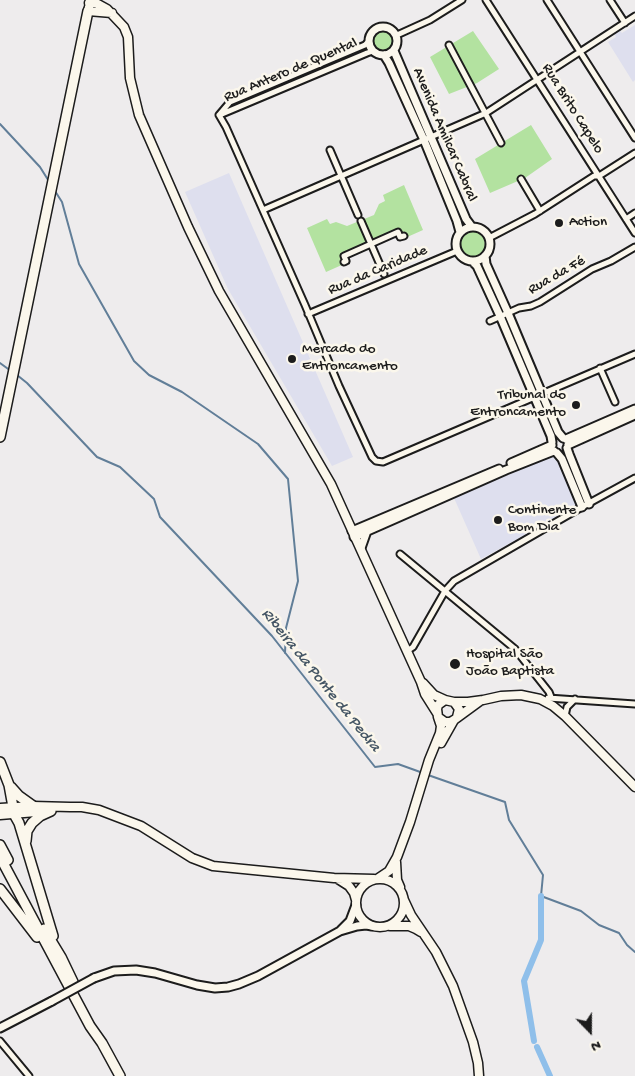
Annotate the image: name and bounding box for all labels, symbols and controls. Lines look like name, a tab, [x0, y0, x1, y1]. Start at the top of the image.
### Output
street label: Rua Antero de Quental	[222, 35, 360, 107]
street label: Rua Brito Capelo	[537, 60, 607, 158]
street label: Avenida Amilcar Cabral	[408, 65, 480, 205]
place label: Action	[569, 214, 607, 232]
marker: Action	[553, 217, 565, 229]
street label: Rua da Caridade	[326, 242, 430, 300]
street label: Rua da Fé	[525, 252, 589, 300]
place label: Mercado do Entroncamento	[302, 341, 398, 376]
marker: Mercado do Entroncamento	[286, 353, 298, 365]
place label: Tribunal do Entroncamento	[470, 387, 566, 422]
marker: Tribunal do Entroncamento	[570, 399, 582, 411]
place label: Continente Bom Dia	[508, 502, 576, 537]
marker: Continente Bom Dia	[492, 514, 504, 526]
water label: Ribeira da Ponte da Pedra	[256, 605, 384, 757]
place label: Hospital São João Baptista	[466, 646, 554, 681]
marker: Hospital São João Baptista	[448, 657, 462, 671]
north arrow	[565, 1006, 615, 1056]
text: N	[588, 1036, 603, 1055]

